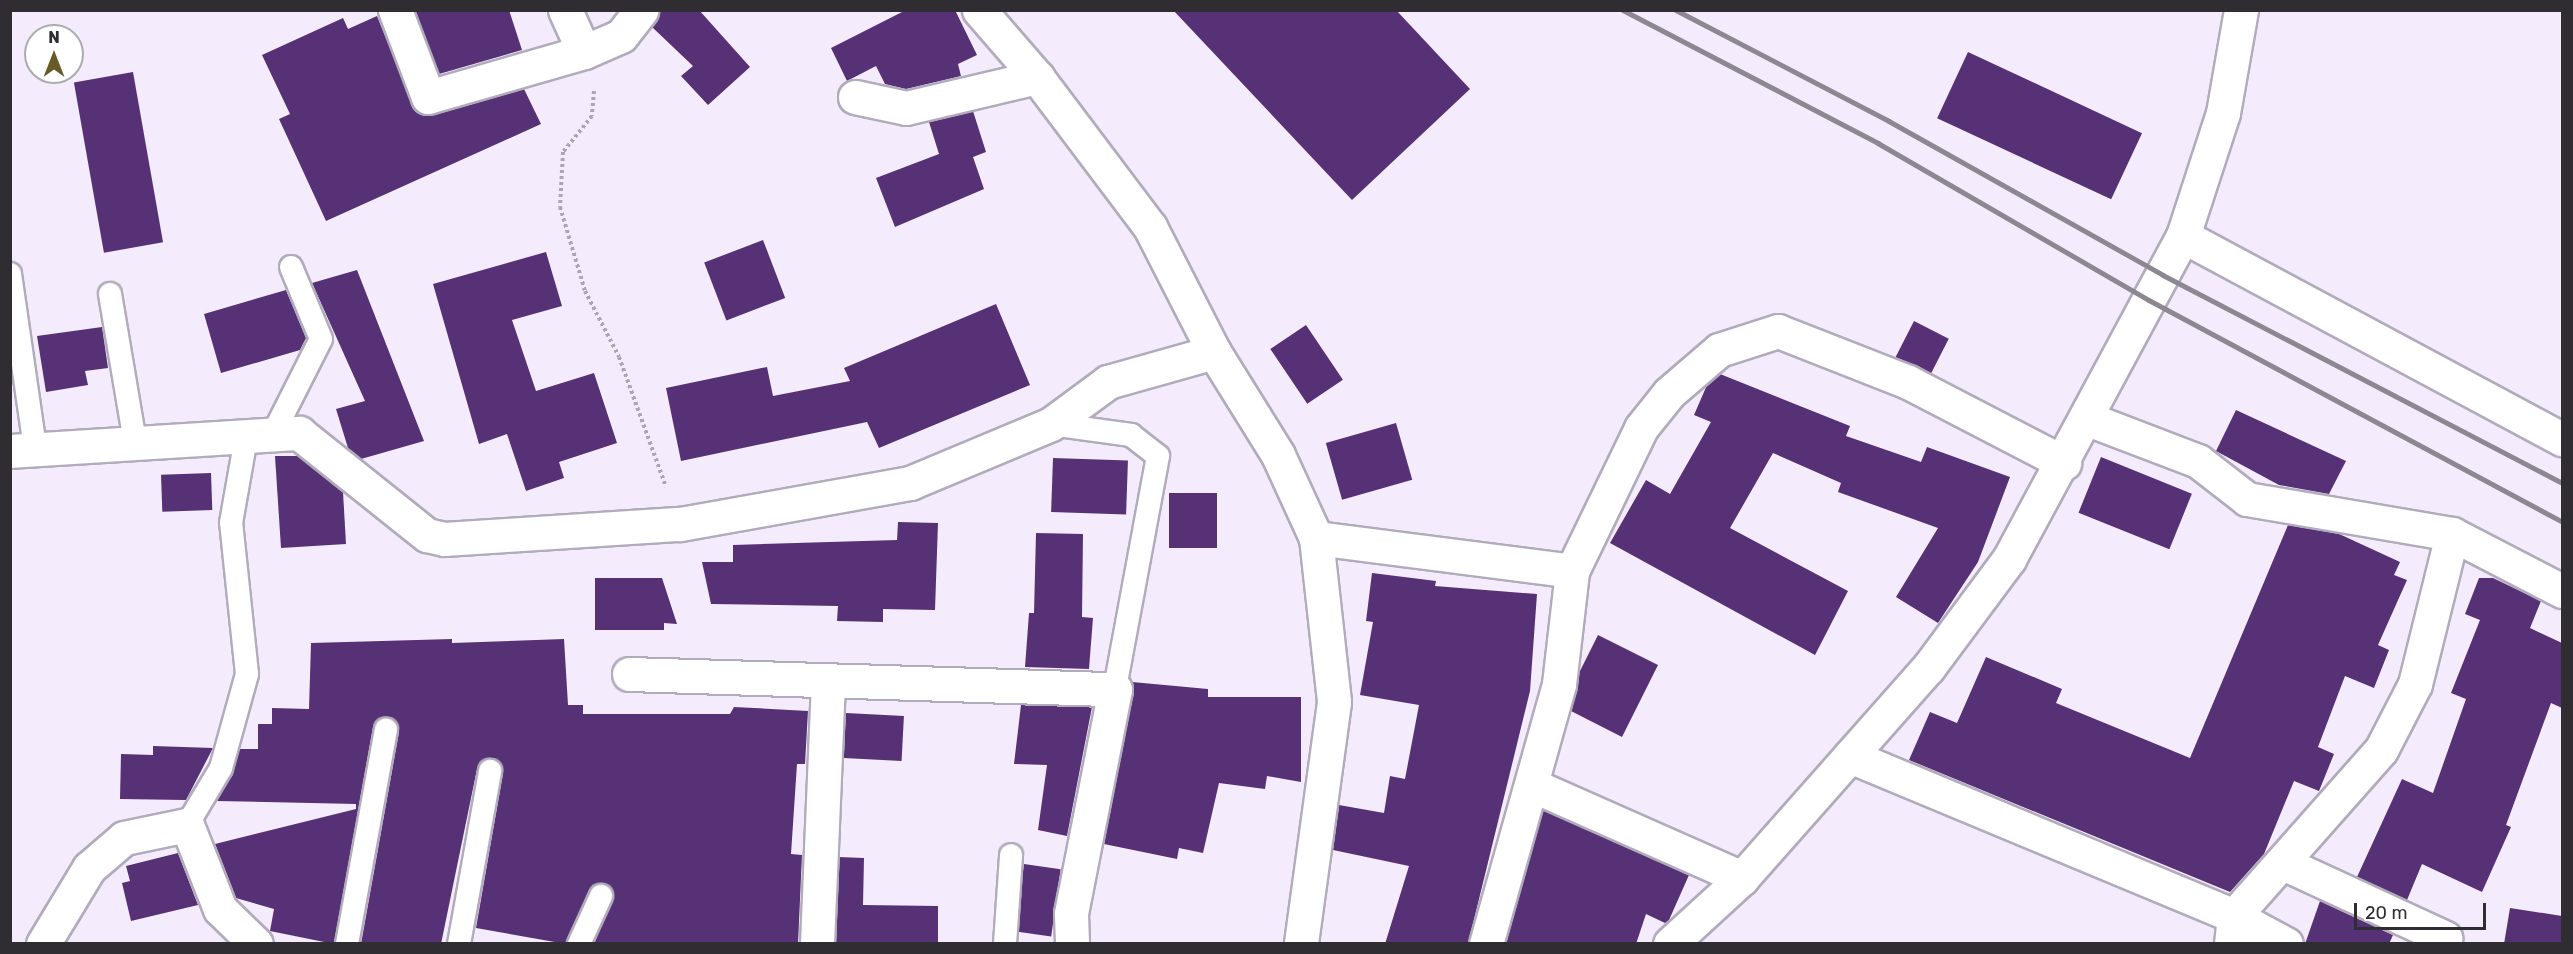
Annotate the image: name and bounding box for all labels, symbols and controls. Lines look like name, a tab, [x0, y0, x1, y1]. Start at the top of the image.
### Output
north arrow	[24, 24, 84, 84]
text: N	[48, 28, 60, 47]
scale bar	[2357, 891, 2489, 929]
text: 20 m	[2365, 902, 2407, 924]

